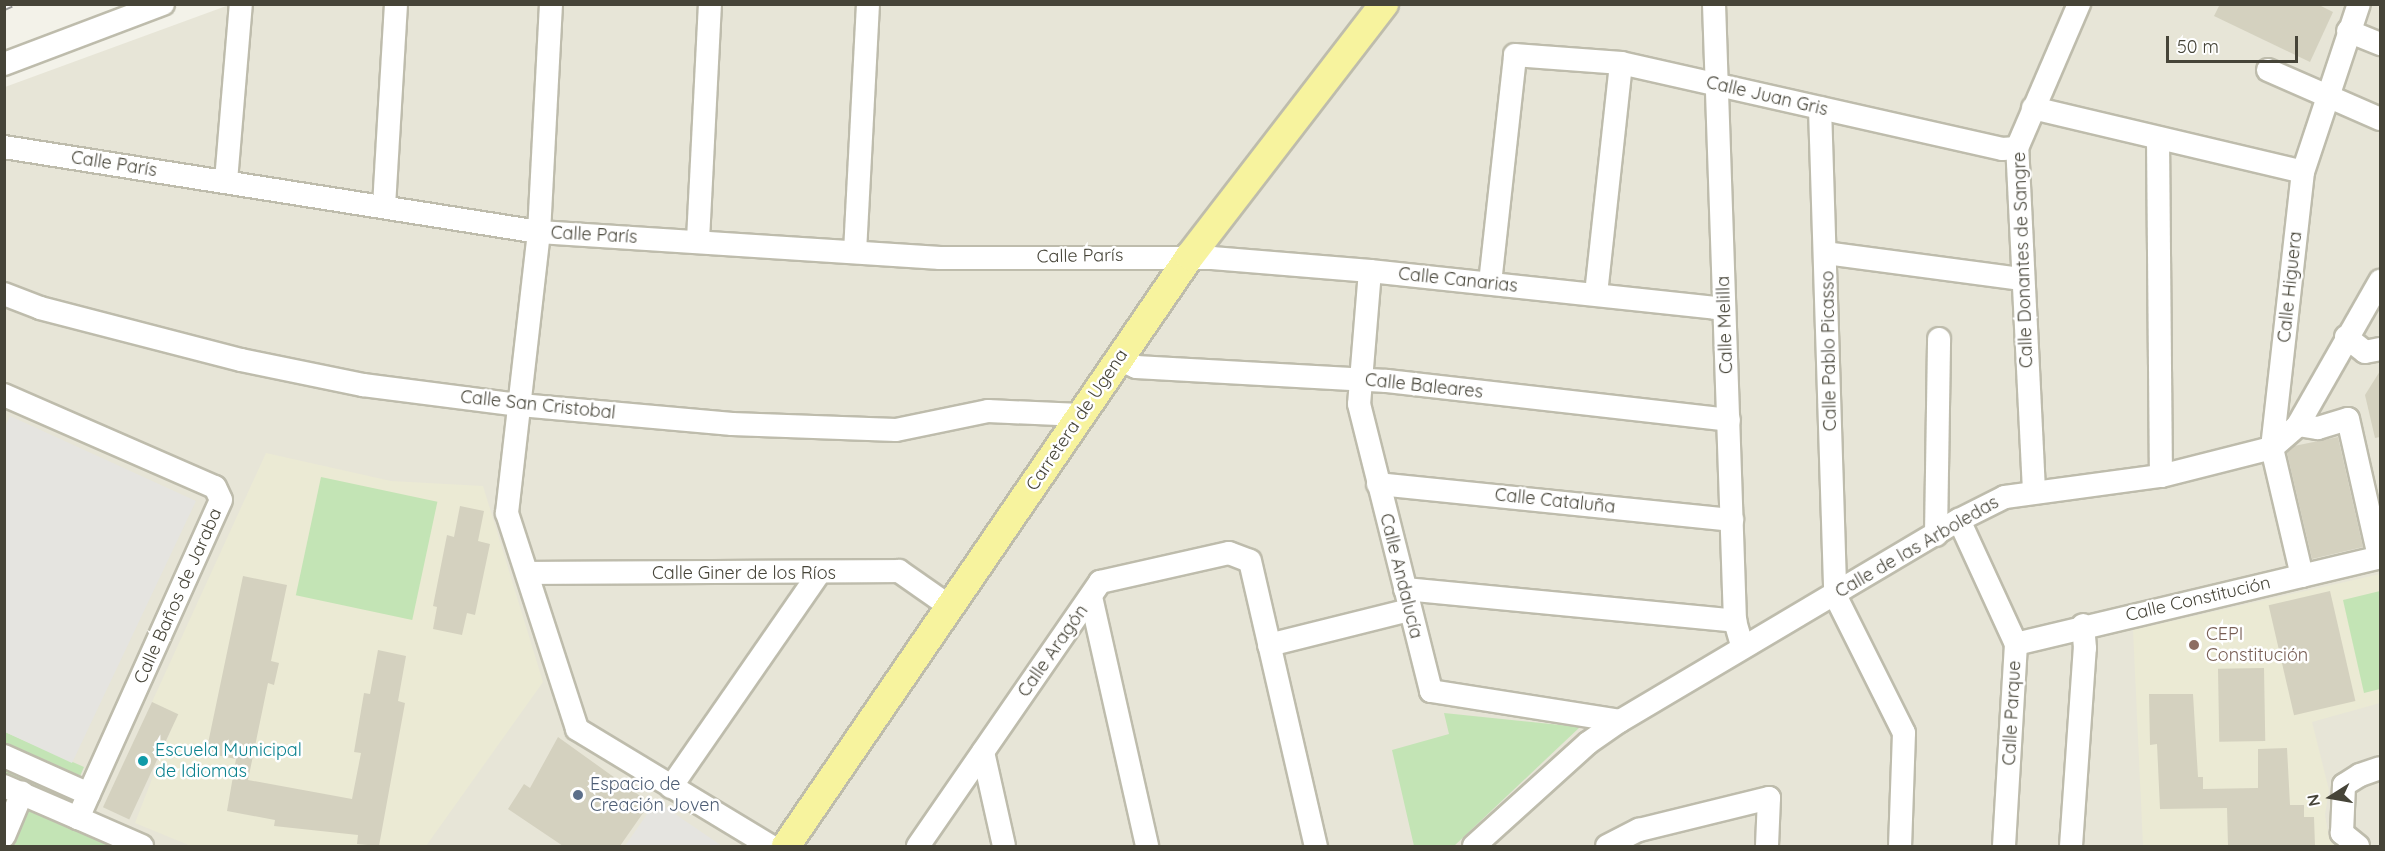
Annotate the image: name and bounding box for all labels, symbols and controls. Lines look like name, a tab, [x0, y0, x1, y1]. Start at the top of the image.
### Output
scale bar	[2169, 24, 2301, 62]
text: 50 m	[2177, 35, 2219, 58]
street label: Calle Juan Gris	[1704, 71, 1830, 121]
street label: Calle París	[70, 147, 158, 181]
street label: Calle Donantes de Sangre	[2008, 151, 2038, 369]
street label: Calle París	[550, 222, 638, 248]
street label: Calle Higuera	[2273, 230, 2307, 344]
street label: Calle París	[1037, 244, 1123, 268]
street label: Calle Canarias	[1397, 263, 1519, 297]
street label: Calle Pablo Picasso	[1817, 271, 1841, 431]
street label: Calle Melilla	[1712, 276, 1738, 374]
street label: Carretera de Ugena	[1022, 345, 1132, 495]
street label: Calle Baleares	[1364, 369, 1484, 403]
street label: Calle San Cristobal	[459, 386, 617, 424]
street label: Calle Cataluña	[1494, 484, 1616, 518]
street label: Calle de las Arboledas	[1831, 491, 2003, 603]
street label: Calle Baños de Jaraba	[130, 505, 226, 687]
street label: Calle Andalucía	[1375, 511, 1427, 641]
street label: Calle Giner de los Ríos	[652, 562, 836, 584]
street label: Calle Constitución	[2123, 572, 2273, 626]
street label: Calle Aragón	[1013, 601, 1093, 701]
place label: CEPI Constitución	[2206, 624, 2308, 666]
marker: CEPI Constitución	[2187, 638, 2201, 652]
street label: Calle Parque	[1998, 660, 2026, 766]
place label: Escuela Municipal de Idiomas	[155, 740, 302, 783]
marker: Escuela Municipal de Idiomas	[136, 754, 150, 768]
north arrow	[2301, 767, 2361, 827]
place label: Espacio de Creación Joven	[590, 774, 720, 816]
marker: Espacio de Creación Joven	[571, 788, 585, 802]
text: N	[2302, 793, 2324, 808]

